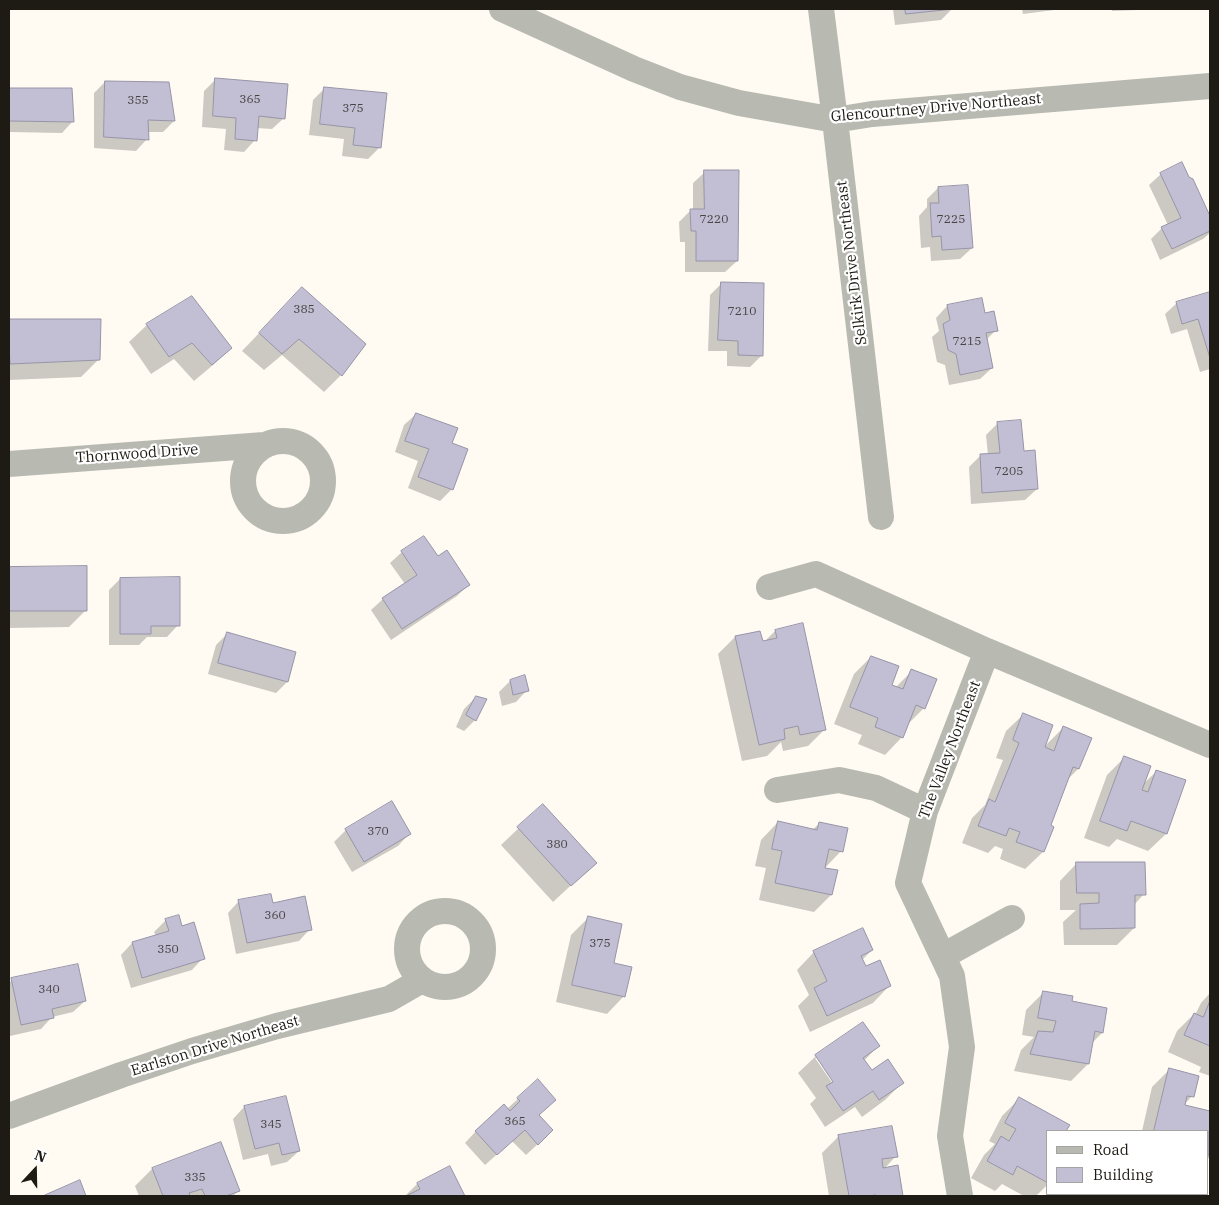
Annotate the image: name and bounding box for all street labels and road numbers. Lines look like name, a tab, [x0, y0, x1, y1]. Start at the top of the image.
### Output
street label: Glencourtney Drive Northeast	[830, 90, 1042, 126]
street label: Selkirk Drive Northeast	[833, 180, 871, 346]
street label: Thornwood Drive	[75, 441, 199, 467]
street label: The Valley Northeast	[915, 678, 985, 822]
street label: Earlston Drive Northeast	[129, 1012, 301, 1080]

